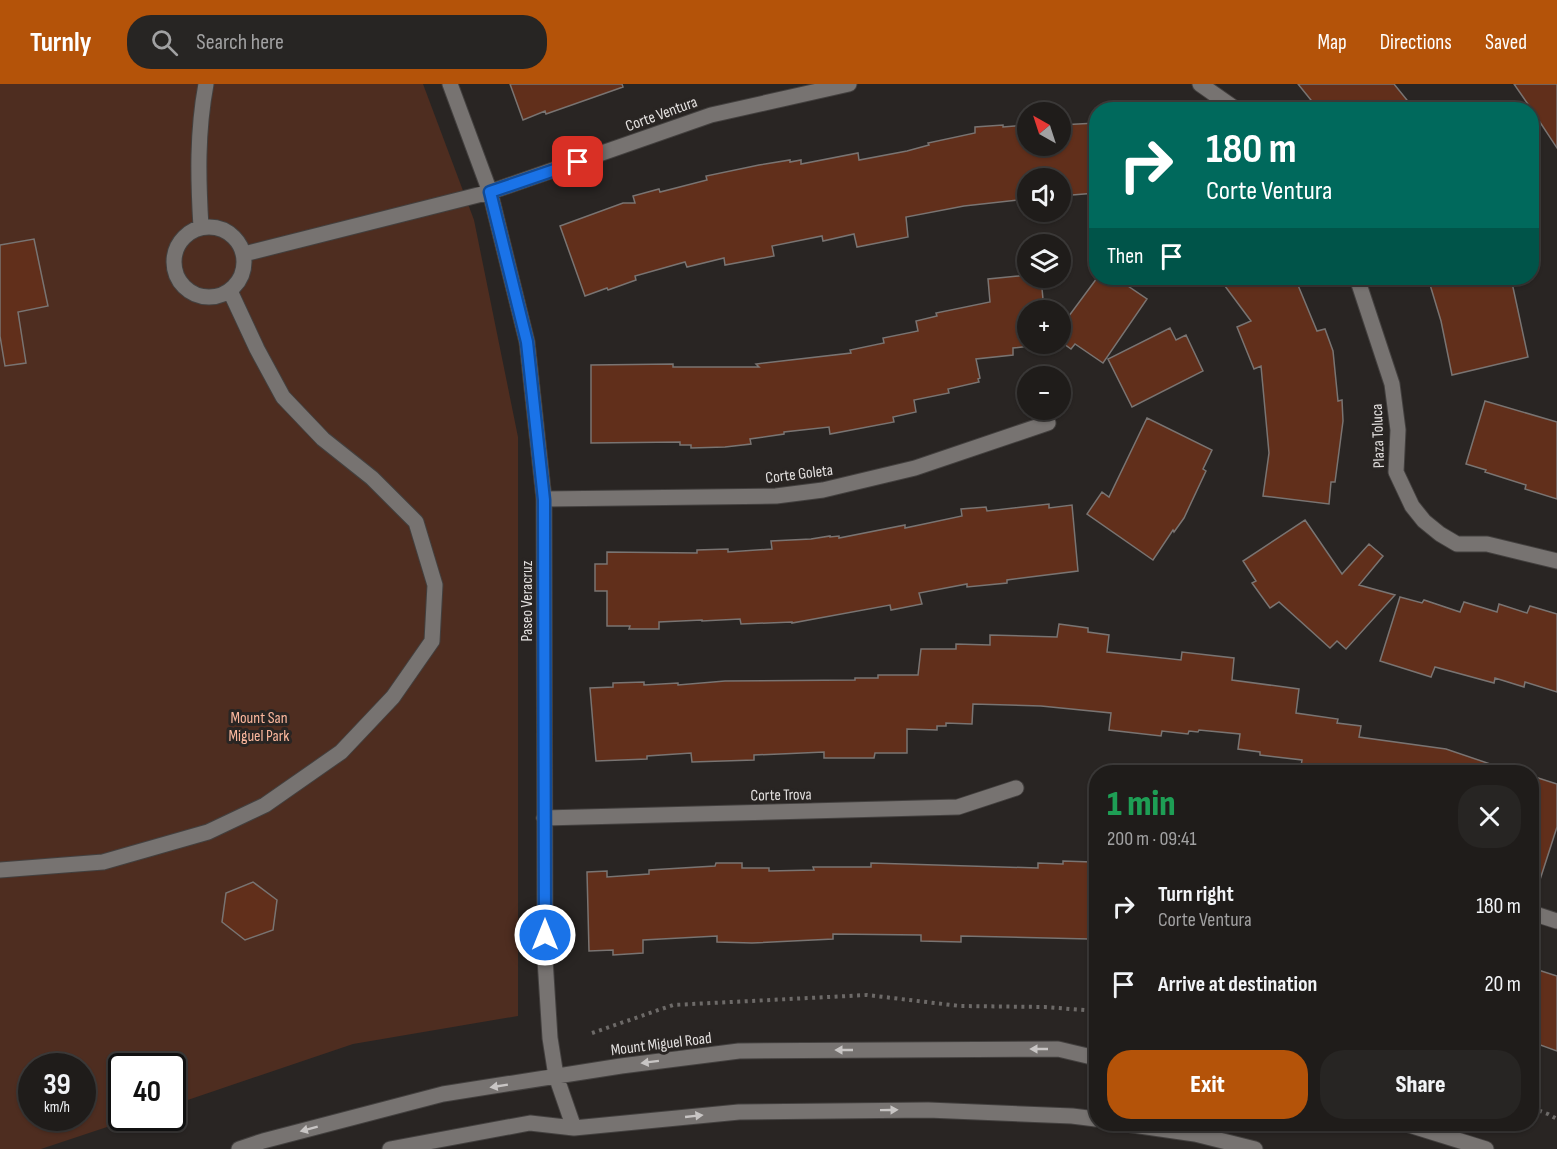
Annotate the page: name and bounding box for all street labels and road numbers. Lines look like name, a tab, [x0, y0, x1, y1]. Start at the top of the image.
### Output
street label: Corte Ventura	[623, 93, 700, 136]
street label: Plaza Toluca	[1368, 403, 1389, 468]
street label: Corte Goleta	[764, 461, 834, 488]
street label: Paseo Veracruz	[518, 560, 537, 642]
street label: Corte Trova	[750, 785, 812, 806]
street label: Mount Miguel Road	[610, 1029, 713, 1060]

